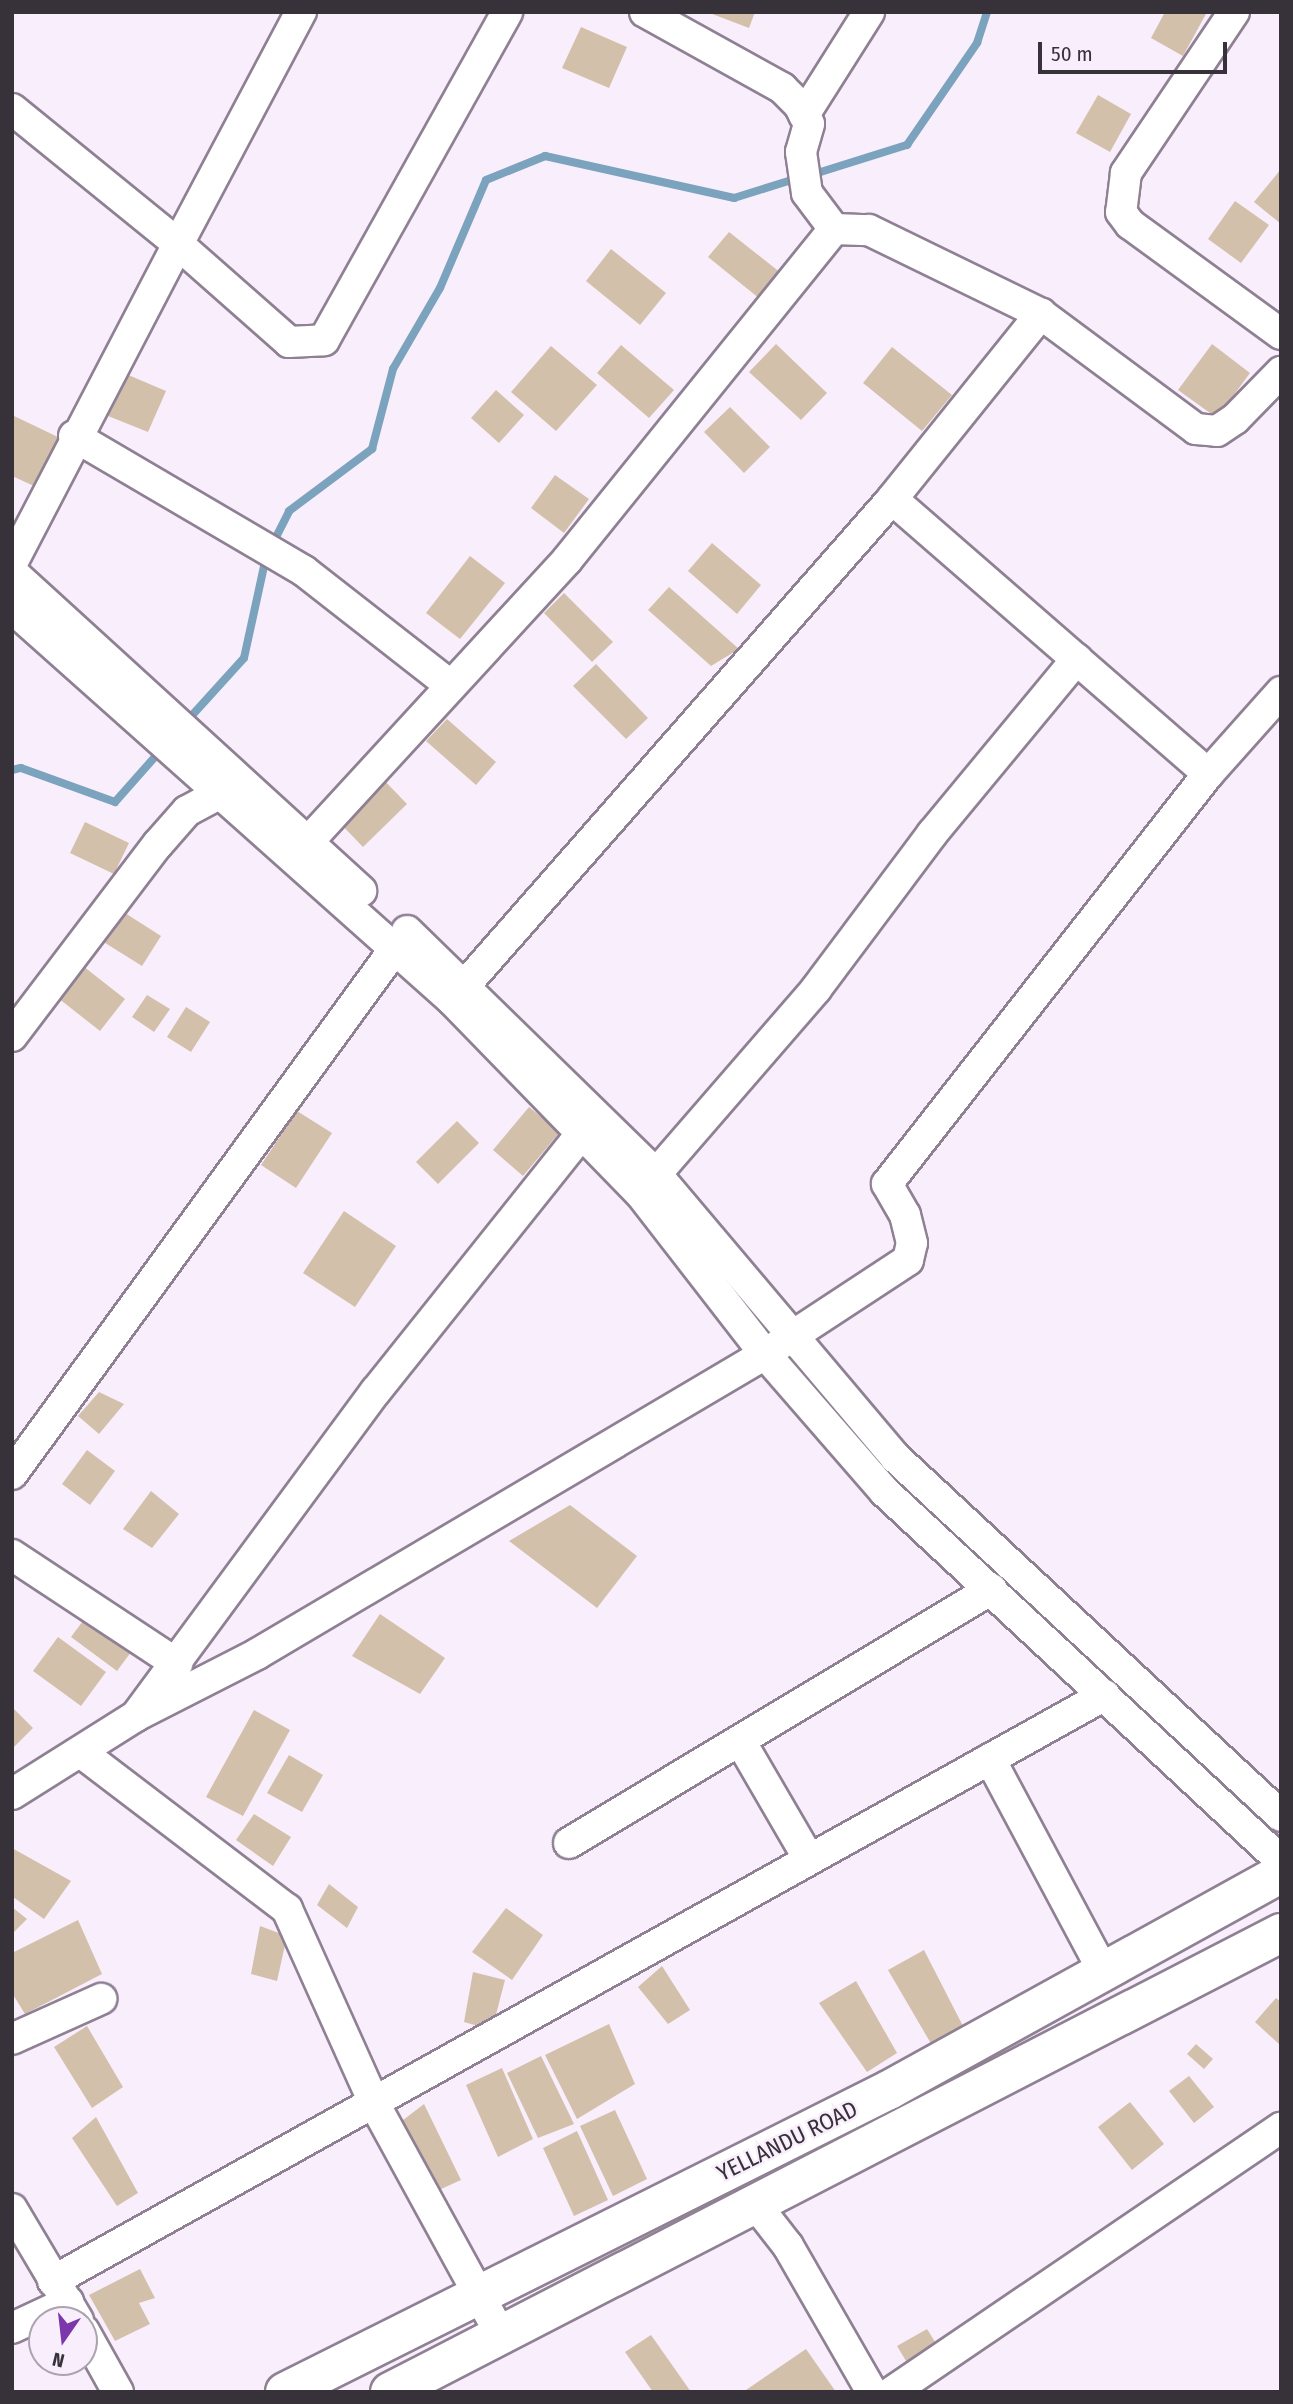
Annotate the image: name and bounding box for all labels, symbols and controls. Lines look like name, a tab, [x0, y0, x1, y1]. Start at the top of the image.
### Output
scale bar	[1041, 28, 1230, 72]
text: 50 m	[1051, 41, 1093, 67]
street label: YELLANDU ROAD	[712, 2095, 862, 2187]
north arrow	[28, 2306, 98, 2376]
text: N	[50, 2347, 67, 2372]

